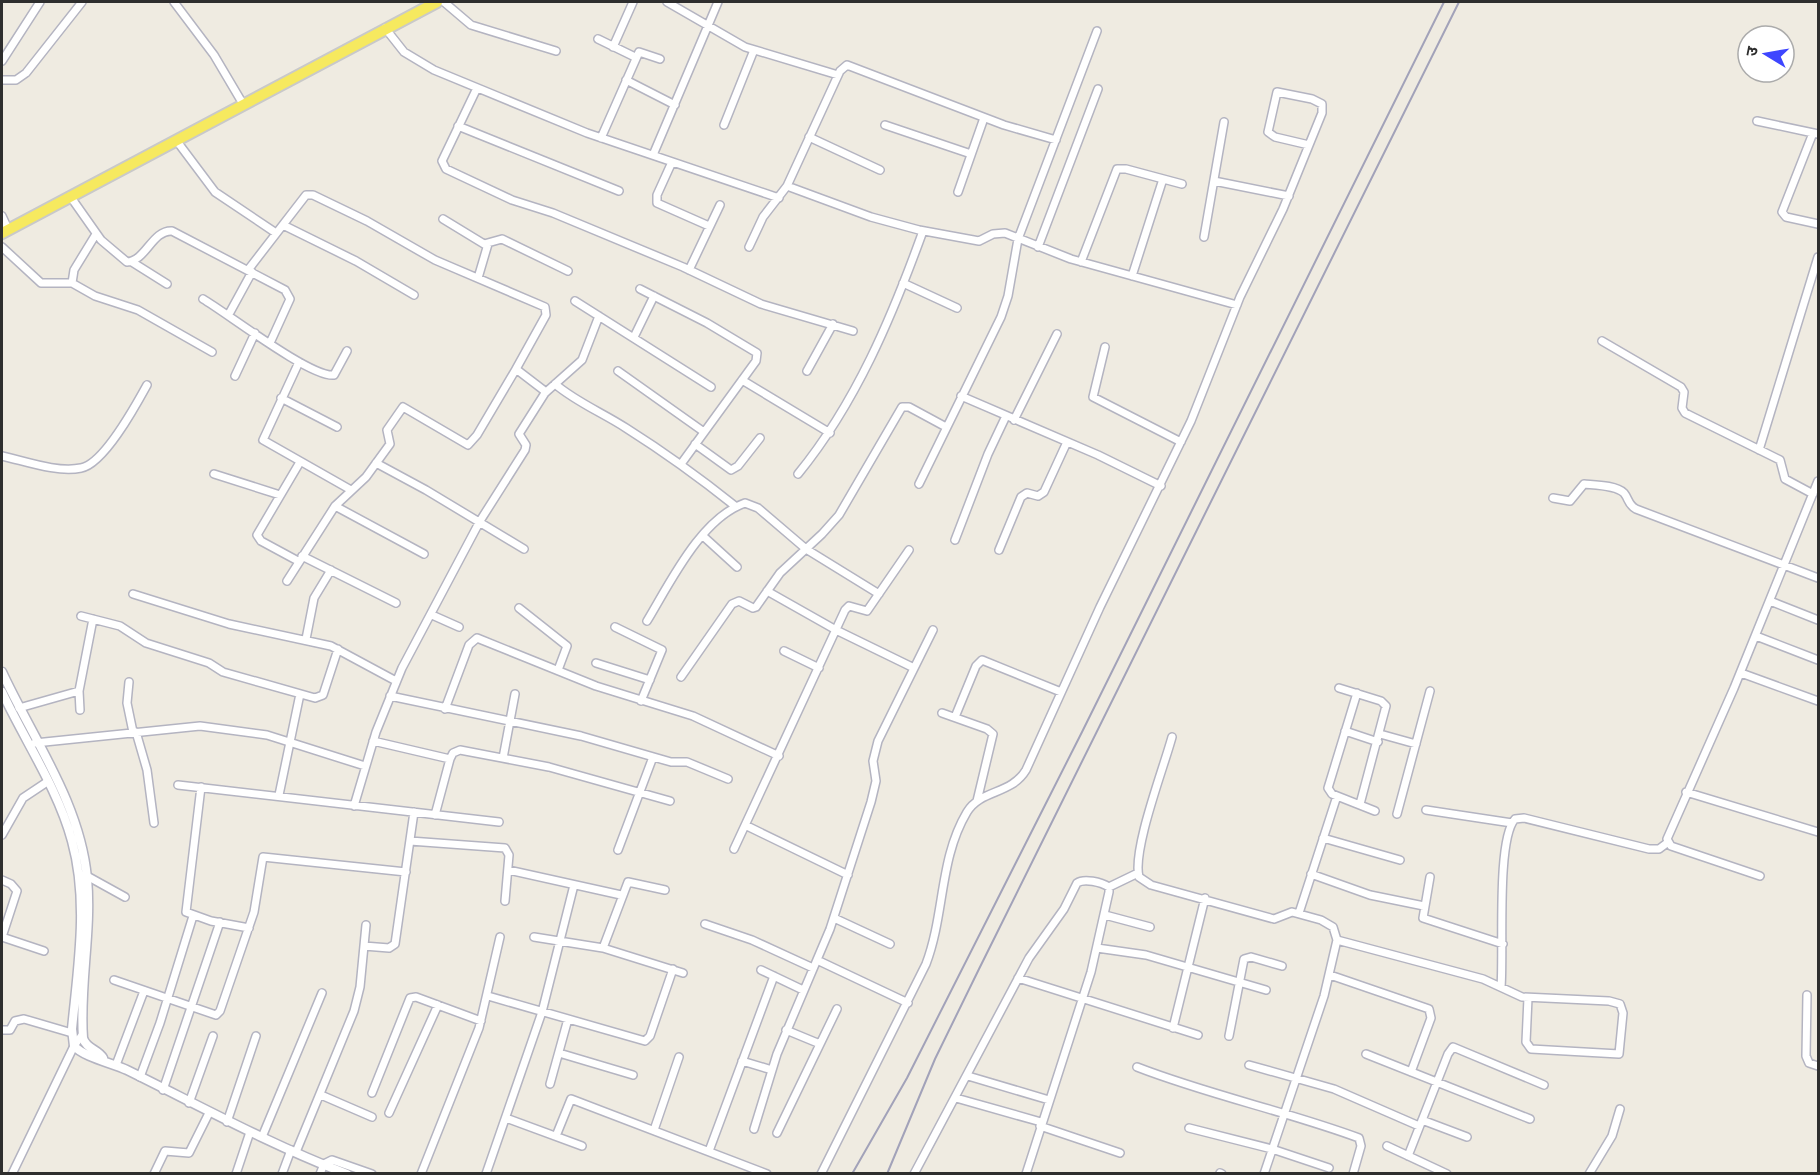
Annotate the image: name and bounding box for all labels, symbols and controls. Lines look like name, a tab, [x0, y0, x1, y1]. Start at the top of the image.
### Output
north arrow	[1736, 24, 1796, 84]
text: उ	[1741, 44, 1761, 57]

